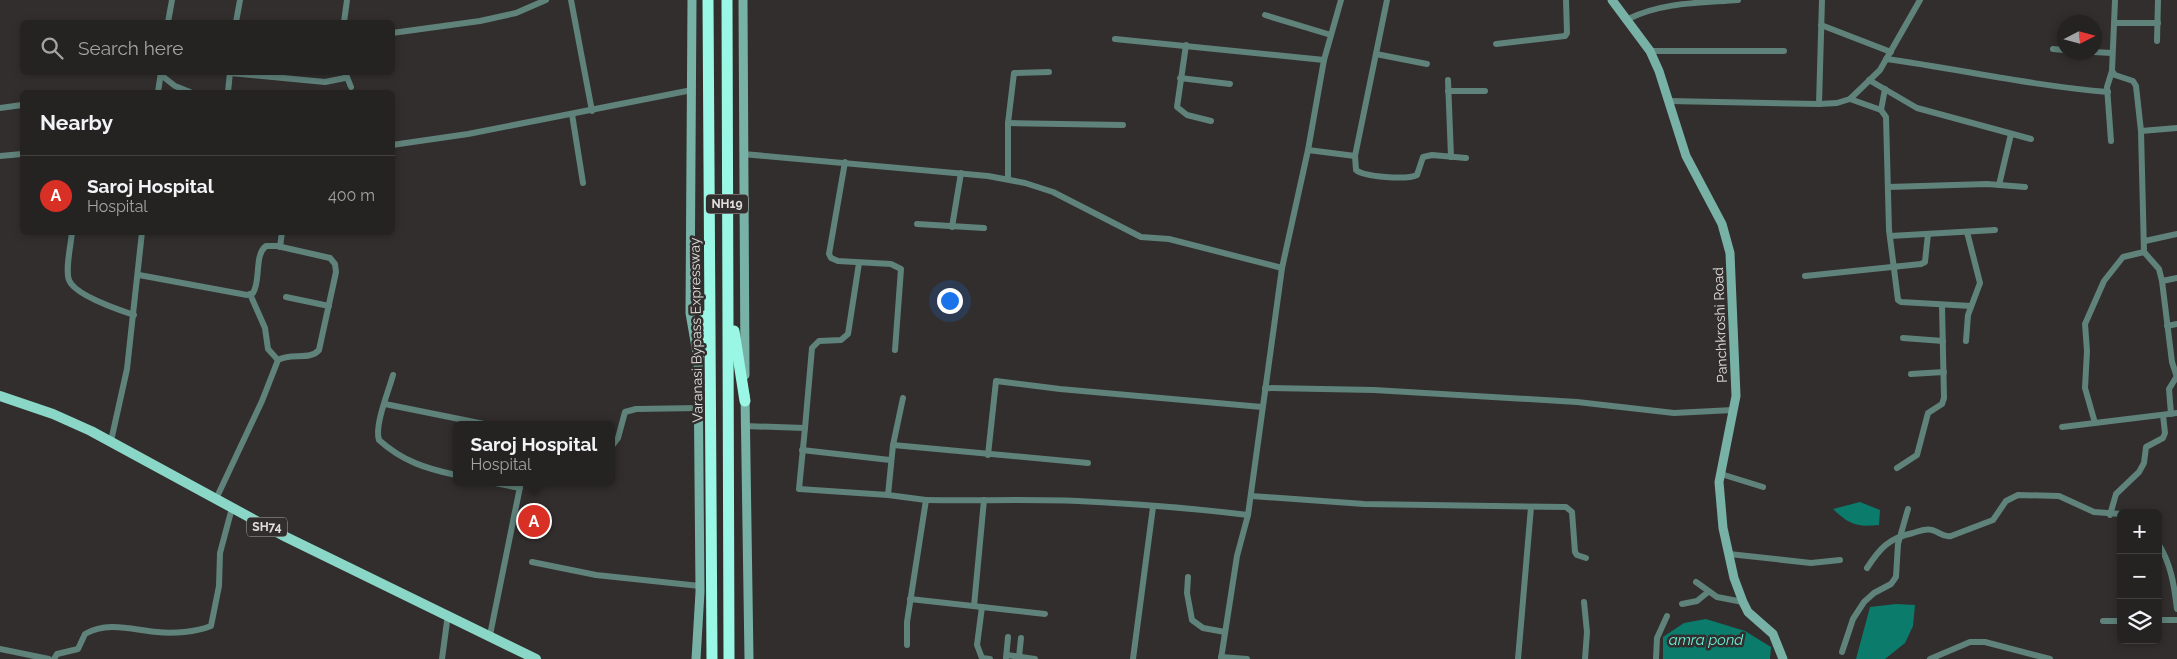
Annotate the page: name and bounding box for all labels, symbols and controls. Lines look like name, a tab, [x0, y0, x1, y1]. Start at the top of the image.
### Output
north arrow	[2057, 15, 2102, 60]
search box	[20, 20, 395, 75]
icon: search	[38, 34, 66, 62]
text: Search here	[78, 37, 184, 59]
text: Nearby	[40, 110, 113, 135]
text: Saroj Hospital	[87, 175, 214, 197]
text: A	[51, 186, 61, 205]
text: 400 m	[328, 186, 375, 205]
road number: NH19	[706, 194, 748, 213]
text: Hospital	[87, 197, 148, 216]
street label: Varanasi Bypass Expressway	[686, 237, 706, 423]
street label: Panchkroshi Road	[1710, 267, 1730, 383]
your location	[937, 288, 963, 314]
popup	[453, 421, 615, 486]
text: Saroj Hospital	[471, 433, 597, 455]
text: Hospital	[471, 455, 531, 474]
pin: A	[518, 502, 550, 540]
map controls	[2117, 509, 2162, 644]
button: +	[2117, 509, 2162, 554]
road number: SH74	[247, 518, 287, 536]
button: −	[2117, 554, 2162, 599]
button: layers	[2117, 599, 2162, 644]
water label: amra pond	[1669, 631, 1744, 649]

